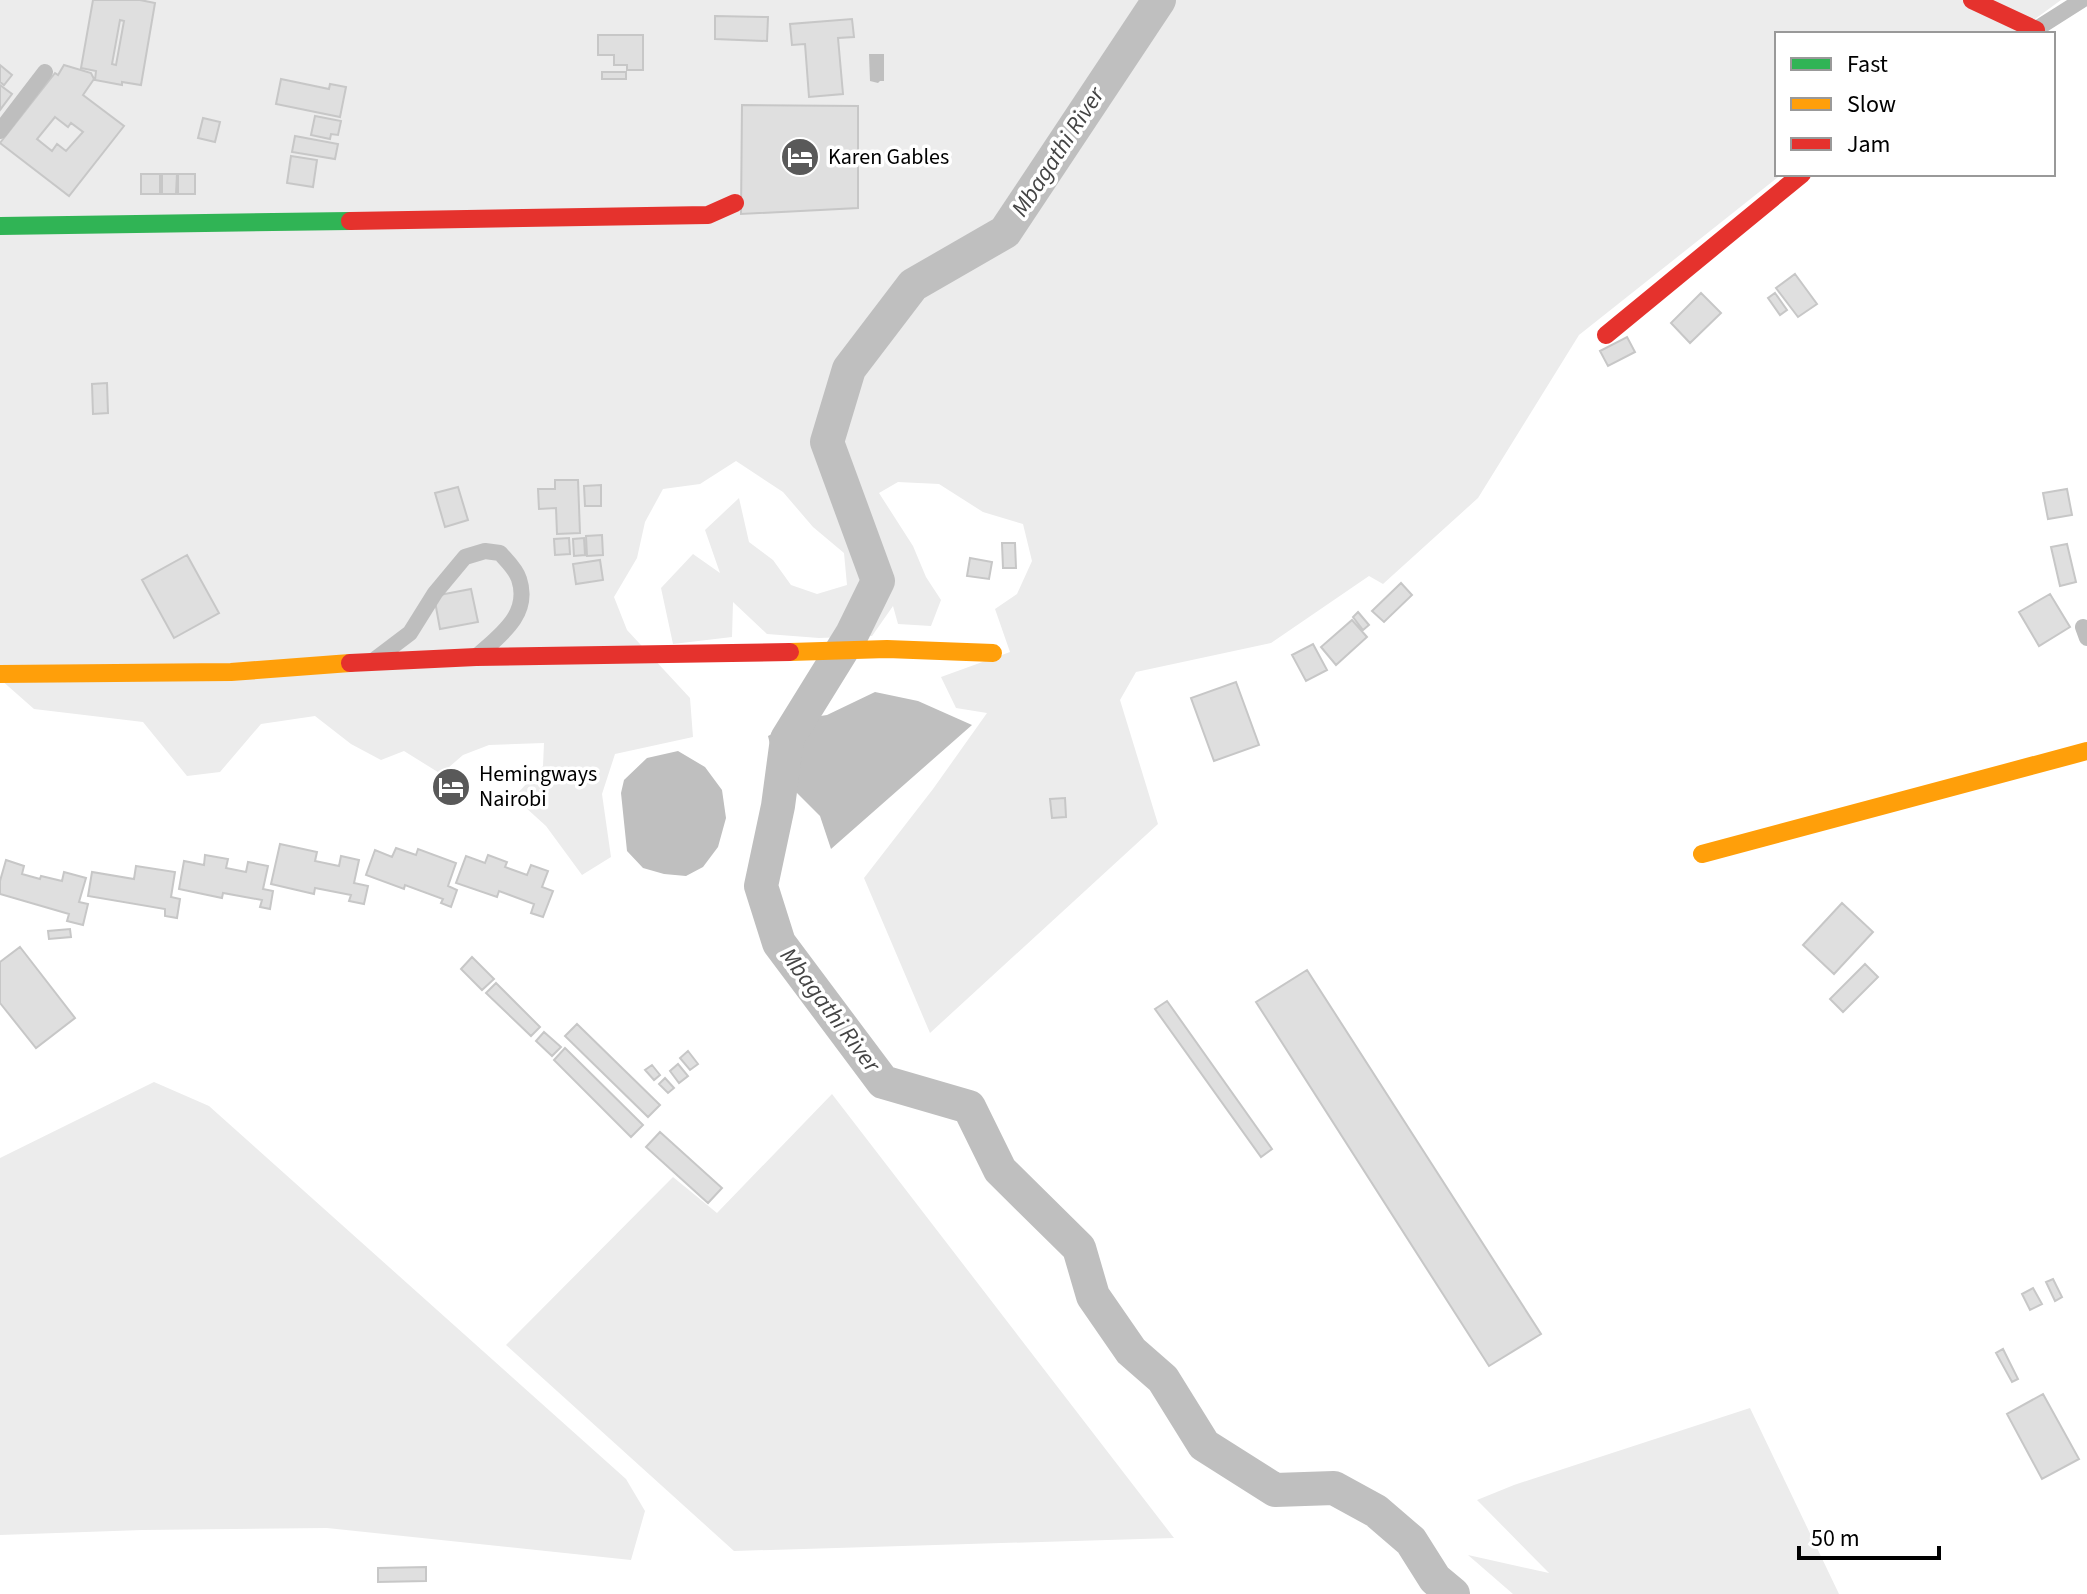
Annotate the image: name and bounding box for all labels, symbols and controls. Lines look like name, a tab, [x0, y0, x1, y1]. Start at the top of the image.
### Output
legend	[1775, 32, 2055, 176]
text: Fast	[1847, 47, 1888, 82]
water label: Mbagathi River	[1003, 79, 1114, 224]
text: Slow	[1847, 87, 1896, 122]
text: Jam	[1847, 127, 1891, 162]
hotel icon: Karen Gables	[779, 136, 821, 178]
place label: Karen Gables	[828, 141, 949, 173]
place label: Hemingways Nairobi	[479, 758, 597, 815]
hotel icon: Hemingways Nairobi	[430, 766, 472, 808]
water label: Mbagathi River	[771, 940, 890, 1081]
scale bar	[1799, 1510, 1939, 1560]
text: 50 m	[1811, 1521, 1860, 1556]

